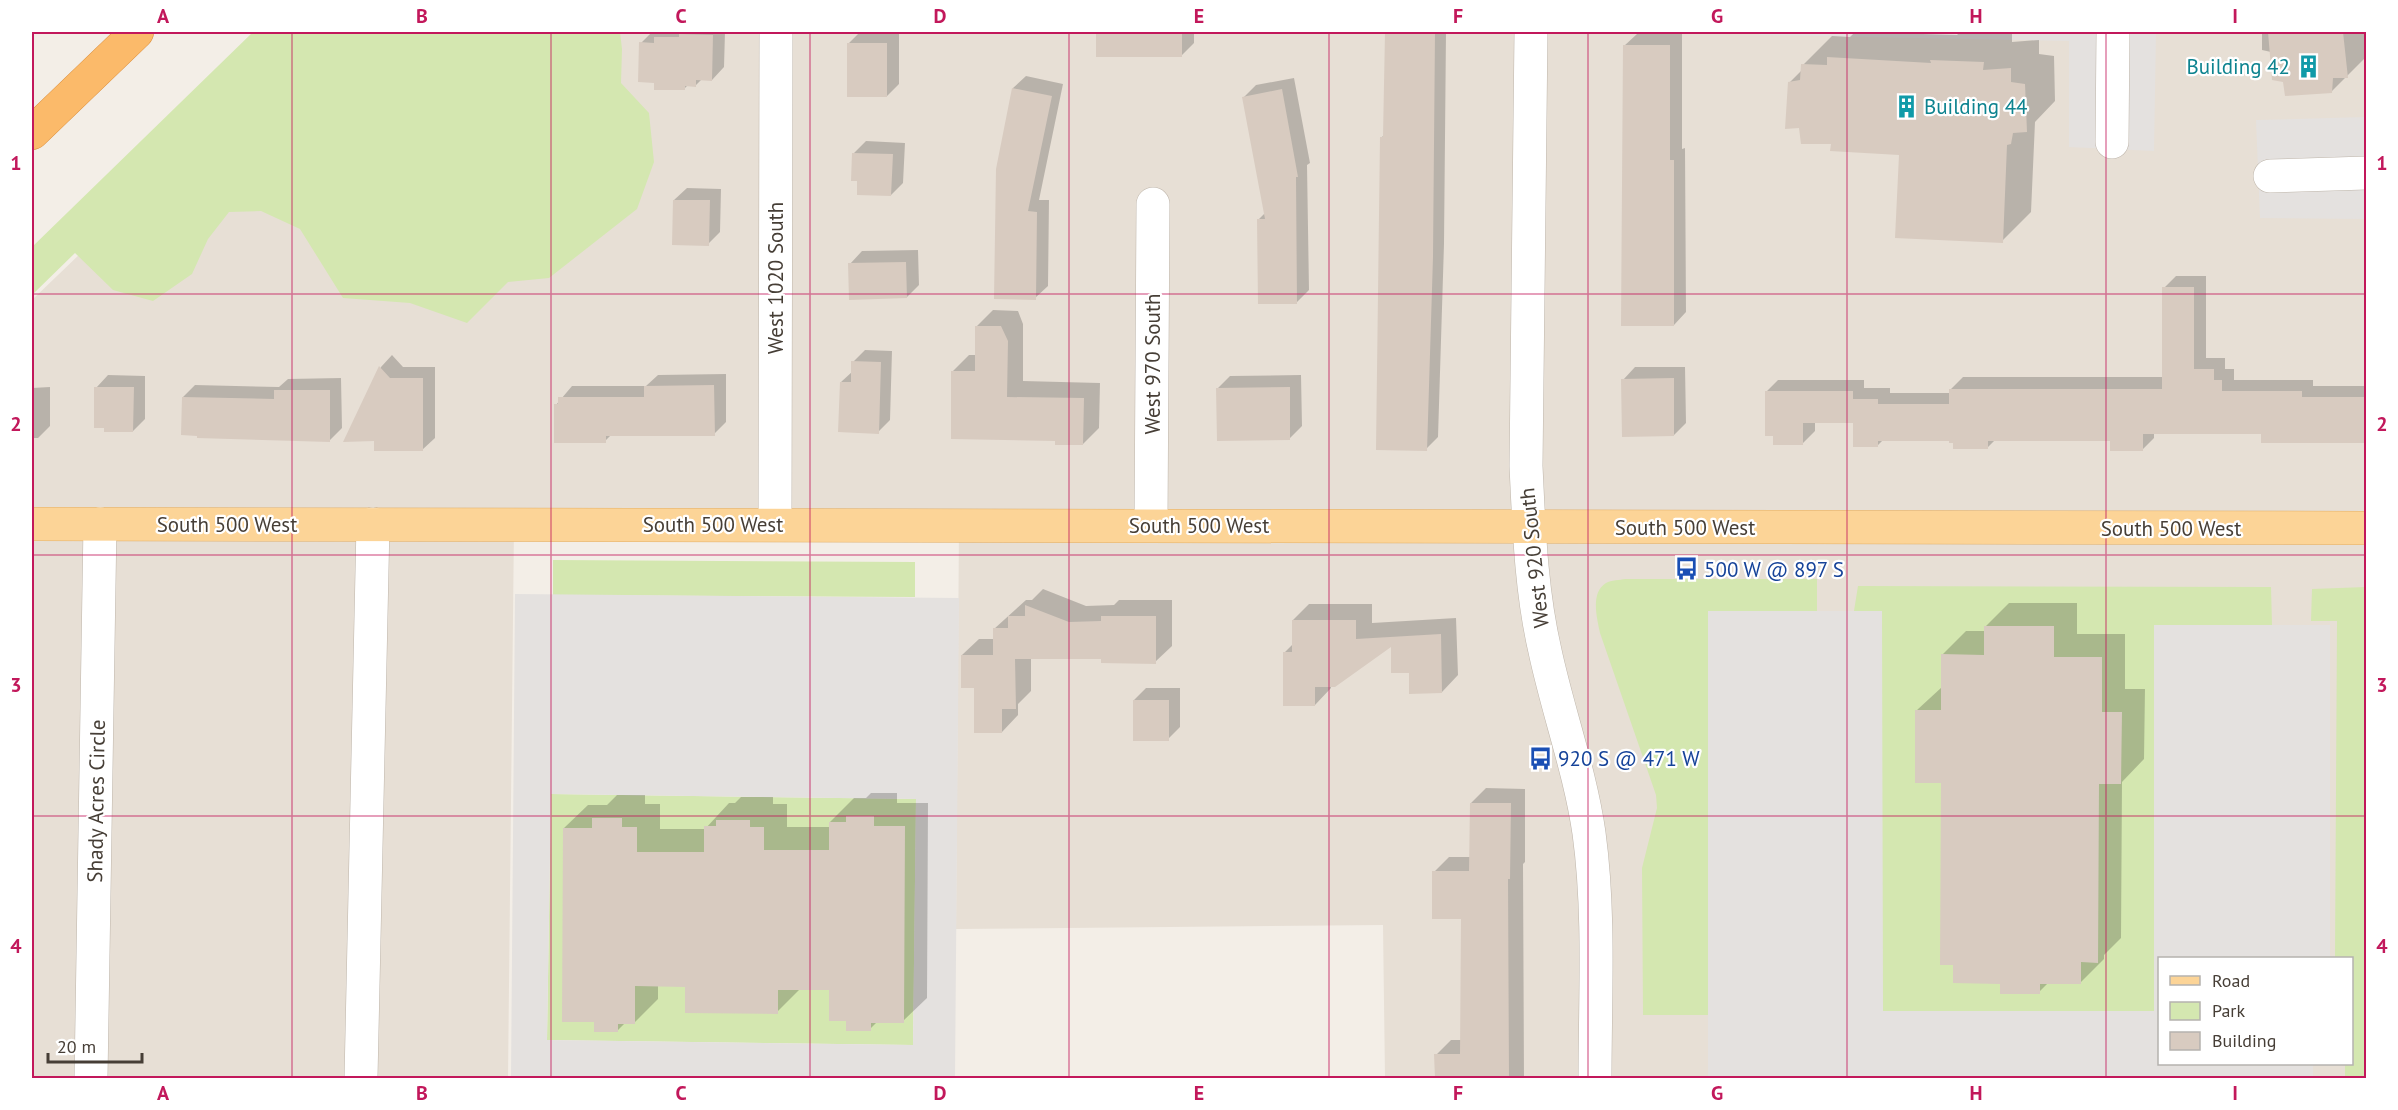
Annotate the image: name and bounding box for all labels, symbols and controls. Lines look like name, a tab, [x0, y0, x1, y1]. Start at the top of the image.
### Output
text: A	[157, 3, 170, 29]
text: B	[416, 3, 428, 29]
text: C	[675, 3, 687, 29]
text: D	[934, 3, 947, 29]
text: E	[1194, 3, 1204, 29]
text: F	[1453, 3, 1463, 29]
text: G	[1711, 3, 1723, 29]
text: H	[1969, 3, 1983, 29]
text: I	[2232, 3, 2238, 29]
place label: Building 42	[2186, 53, 2290, 80]
building icon: Building 42	[2295, 53, 2321, 79]
building icon: Building 44	[1893, 93, 1919, 119]
place label: Building 44	[1924, 93, 2028, 120]
text: 1	[10, 150, 22, 176]
text: 1	[2376, 150, 2388, 176]
street label: West 1020 South	[762, 202, 789, 354]
street label: West 970 South	[1139, 293, 1166, 435]
text: 2	[10, 411, 22, 437]
text: 2	[2376, 411, 2388, 437]
street label: West 920 South	[1513, 486, 1555, 630]
street label: South 500 West	[157, 511, 297, 538]
street label: South 500 West	[643, 511, 783, 538]
street label: South 500 West	[1129, 512, 1269, 539]
street label: South 500 West	[1615, 514, 1755, 541]
street label: South 500 West	[2101, 515, 2241, 542]
bus stop icon: 500 W @ 897 S	[1673, 556, 1699, 582]
place label: 500 W @ 897 S	[1704, 556, 1844, 583]
text: 3	[10, 672, 22, 698]
text: 3	[2376, 672, 2388, 698]
street label: Shady Acres Circle	[81, 719, 111, 883]
bus stop icon: 920 S @ 471 W	[1527, 745, 1553, 771]
place label: 920 S @ 471 W	[1558, 745, 1700, 772]
text: 4	[10, 933, 22, 959]
text: 4	[2376, 933, 2388, 959]
legend	[2158, 957, 2353, 1065]
text: Road	[2212, 969, 2250, 992]
text: Park	[2212, 999, 2245, 1022]
scale bar	[48, 1026, 142, 1064]
text: Building	[2212, 1029, 2276, 1052]
text: 20 m	[57, 1035, 96, 1058]
text: A	[157, 1080, 170, 1106]
text: B	[416, 1080, 428, 1106]
text: C	[675, 1080, 687, 1106]
text: D	[934, 1080, 947, 1106]
text: E	[1194, 1080, 1204, 1106]
text: F	[1453, 1080, 1463, 1106]
text: G	[1711, 1080, 1723, 1106]
text: H	[1969, 1080, 1983, 1106]
text: I	[2232, 1080, 2238, 1106]

